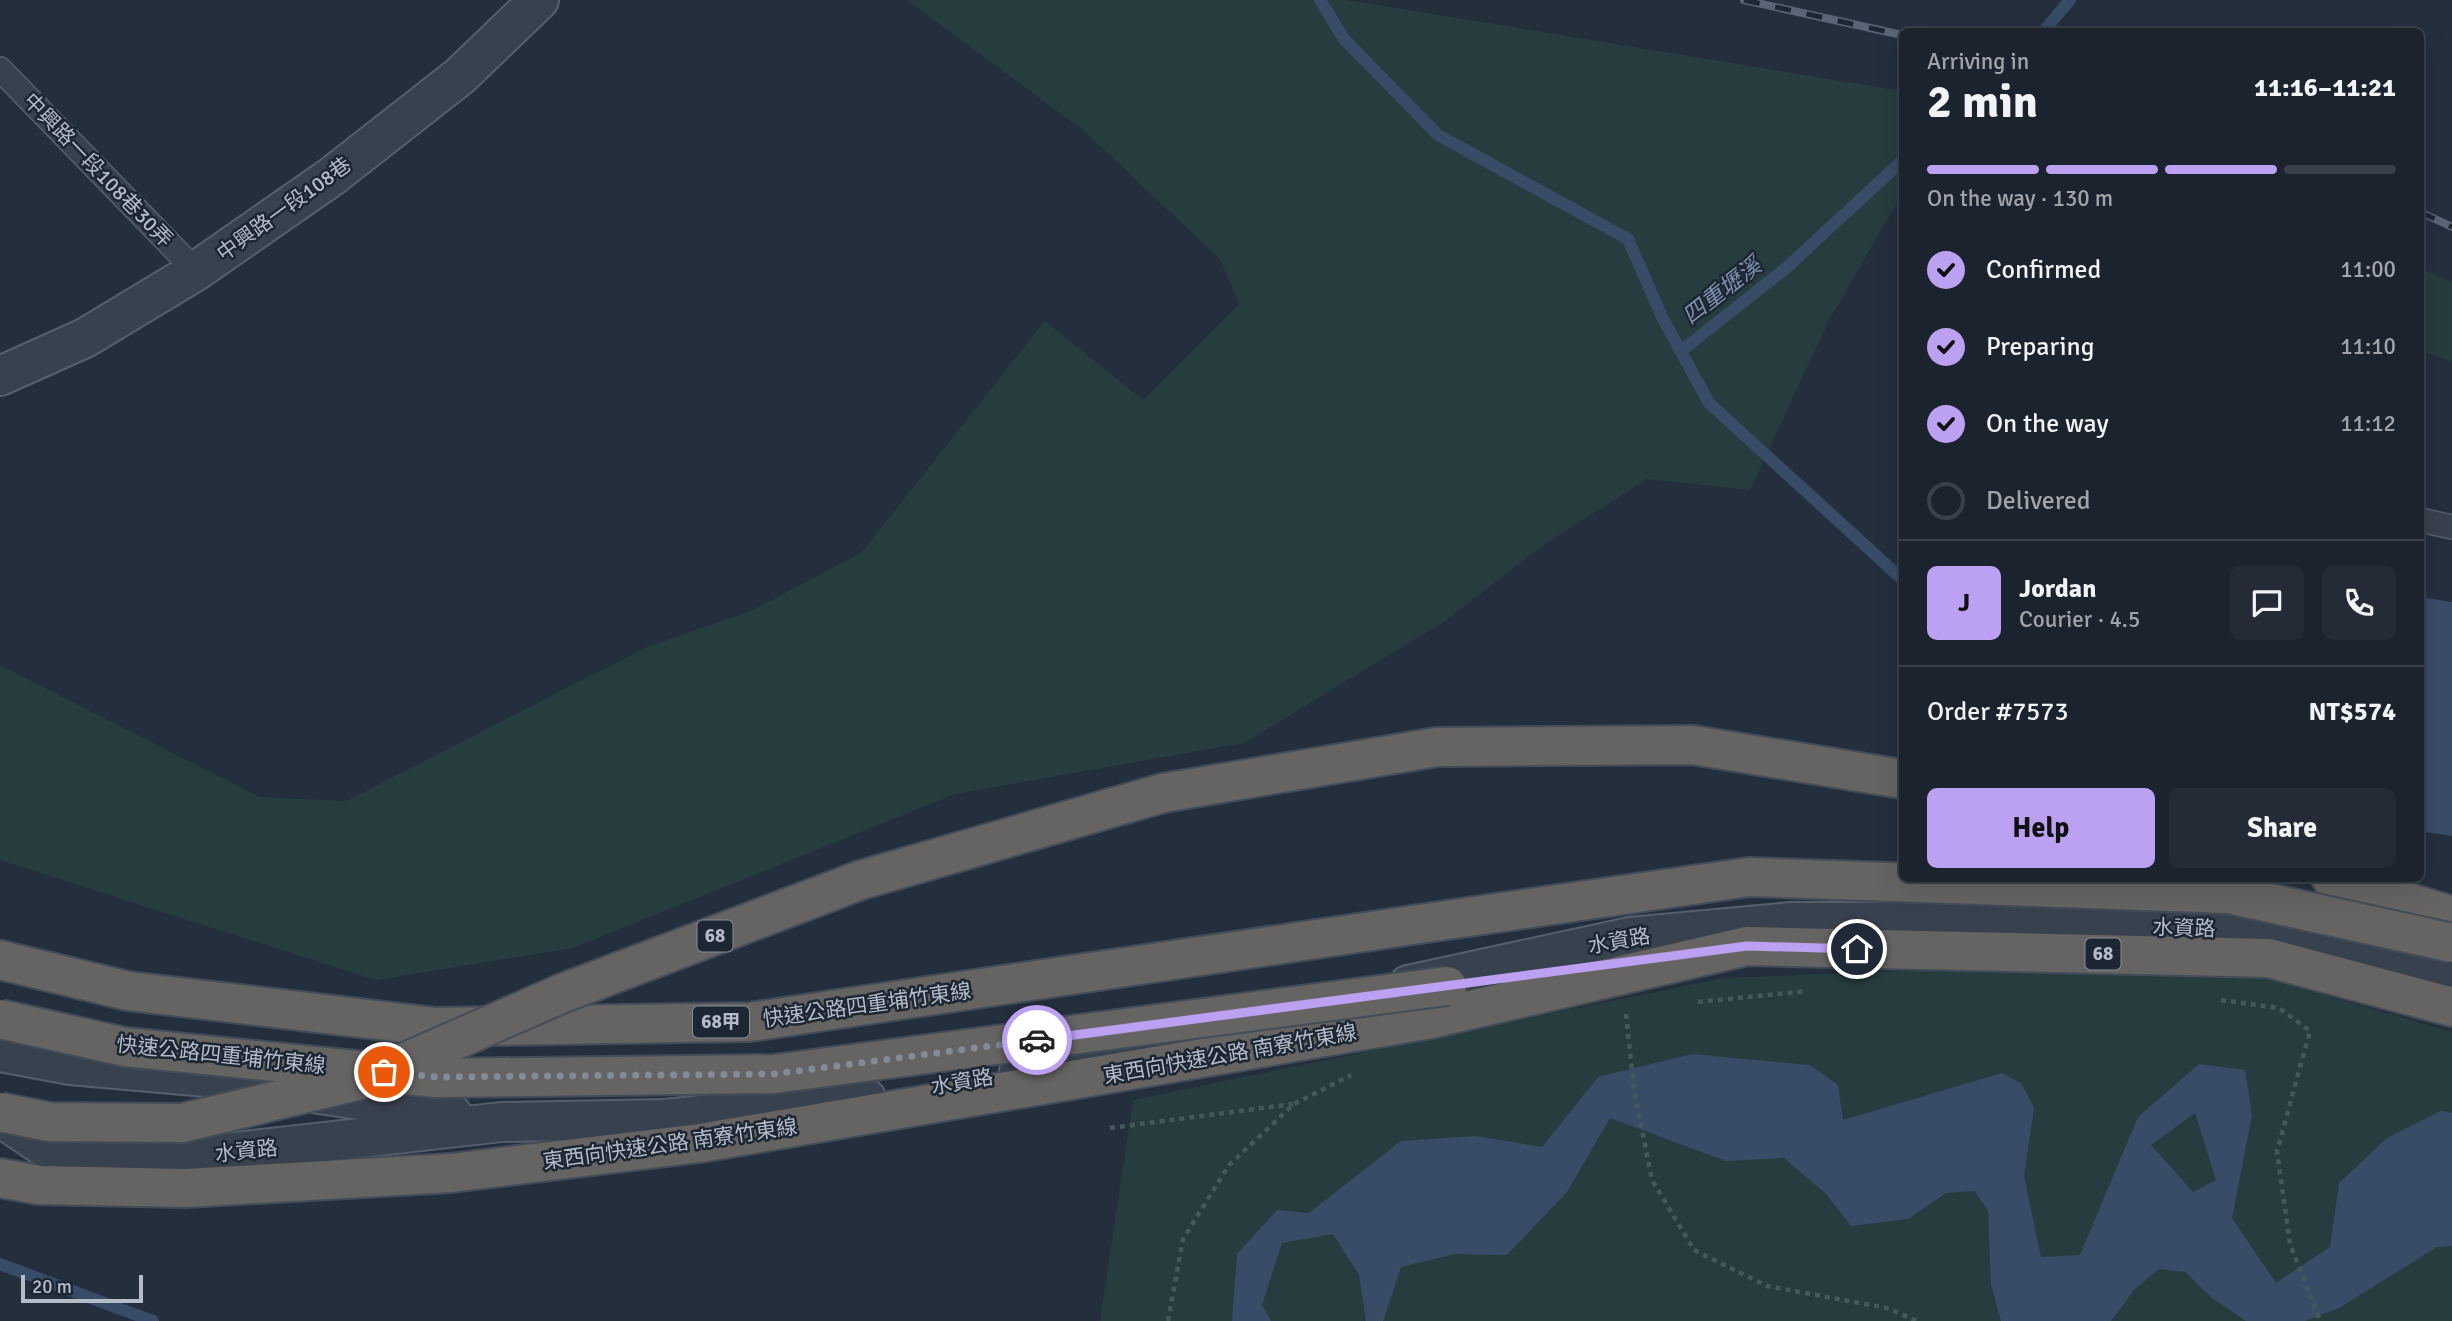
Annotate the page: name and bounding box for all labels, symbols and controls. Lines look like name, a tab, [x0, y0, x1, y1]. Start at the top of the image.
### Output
text: Arriving in	[1927, 47, 2029, 76]
text: 11:16–11:21	[2254, 72, 2396, 104]
text: 2 min	[1927, 74, 2038, 130]
street label: 中興路一段108巷30弄	[18, 88, 178, 252]
street label: 中興路一段108巷	[212, 151, 356, 267]
text: On the way · 130 m	[1927, 184, 2113, 213]
water label: 四重壢溪	[1677, 249, 1770, 331]
icon: check	[1927, 251, 1965, 289]
text: Confirmed	[1986, 254, 2101, 286]
text: 11:00	[2340, 255, 2396, 284]
icon: check	[1927, 328, 1965, 366]
text: Preparing	[1986, 331, 2094, 363]
text: 11:10	[2340, 332, 2396, 361]
icon: check	[1927, 405, 1965, 443]
text: On the way	[1986, 408, 2109, 440]
text: 11:12	[2340, 409, 2396, 438]
text: Delivered	[1986, 485, 2091, 517]
button: chat	[2230, 566, 2304, 640]
button: phone	[2322, 566, 2396, 640]
text: Jordan	[2019, 573, 2096, 605]
text: J	[1958, 587, 1970, 619]
text: Courier · 4.5	[2019, 605, 2140, 634]
text: Order #7573	[1927, 696, 2068, 728]
text: NT$574	[2309, 696, 2396, 728]
button: Help	[1927, 788, 2155, 868]
button: Share	[2169, 788, 2396, 868]
street label: 水資路	[2152, 914, 2216, 942]
pin	[1827, 919, 1887, 979]
road number: 68	[698, 920, 732, 952]
street label: 水資路	[1586, 923, 1652, 959]
icon: home	[1838, 930, 1876, 968]
road number: 68	[2086, 938, 2120, 970]
street label: 快速公路四重埔竹東線	[761, 978, 973, 1032]
courier	[1002, 1005, 1072, 1075]
road number: 68甲	[693, 1006, 749, 1038]
street label: 東西向快速公路 南寮竹東線	[1101, 1019, 1359, 1089]
icon: car	[1018, 1021, 1056, 1059]
street label: 快速公路四重埔竹東線	[115, 1031, 327, 1079]
pin	[354, 1042, 414, 1102]
icon: bag	[365, 1053, 403, 1091]
street label: 水資路	[929, 1064, 995, 1100]
street label: 東西向快速公路 南寮竹東線	[541, 1113, 799, 1175]
street label: 水資路	[213, 1135, 279, 1167]
scale bar	[21, 1272, 144, 1304]
text: 20 m	[32, 1275, 72, 1299]

